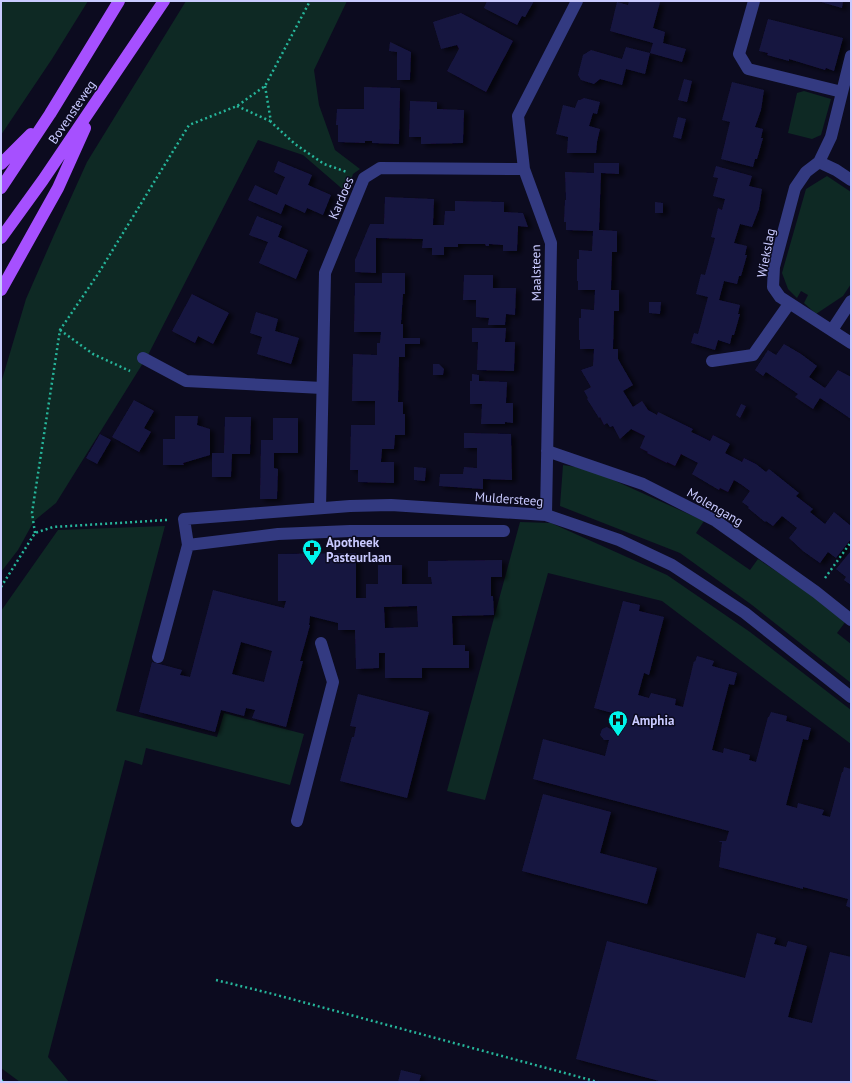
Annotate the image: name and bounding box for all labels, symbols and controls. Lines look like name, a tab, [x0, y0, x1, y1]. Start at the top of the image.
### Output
street label: Bovensteweg	[44, 77, 100, 147]
street label: Kardoes	[324, 174, 358, 222]
street label: Wiekslag	[753, 227, 779, 279]
street label: Maalsteen	[527, 244, 545, 302]
street label: Molengang	[684, 484, 746, 530]
street label: Muldersteeg	[474, 488, 544, 510]
place label: Apotheek Pasteurlaan	[326, 534, 391, 566]
pharmacy icon: Apotheek Pasteurlaan	[301, 538, 323, 566]
hospital icon: Amphia	[607, 709, 629, 737]
place label: Amphia	[632, 712, 674, 729]

